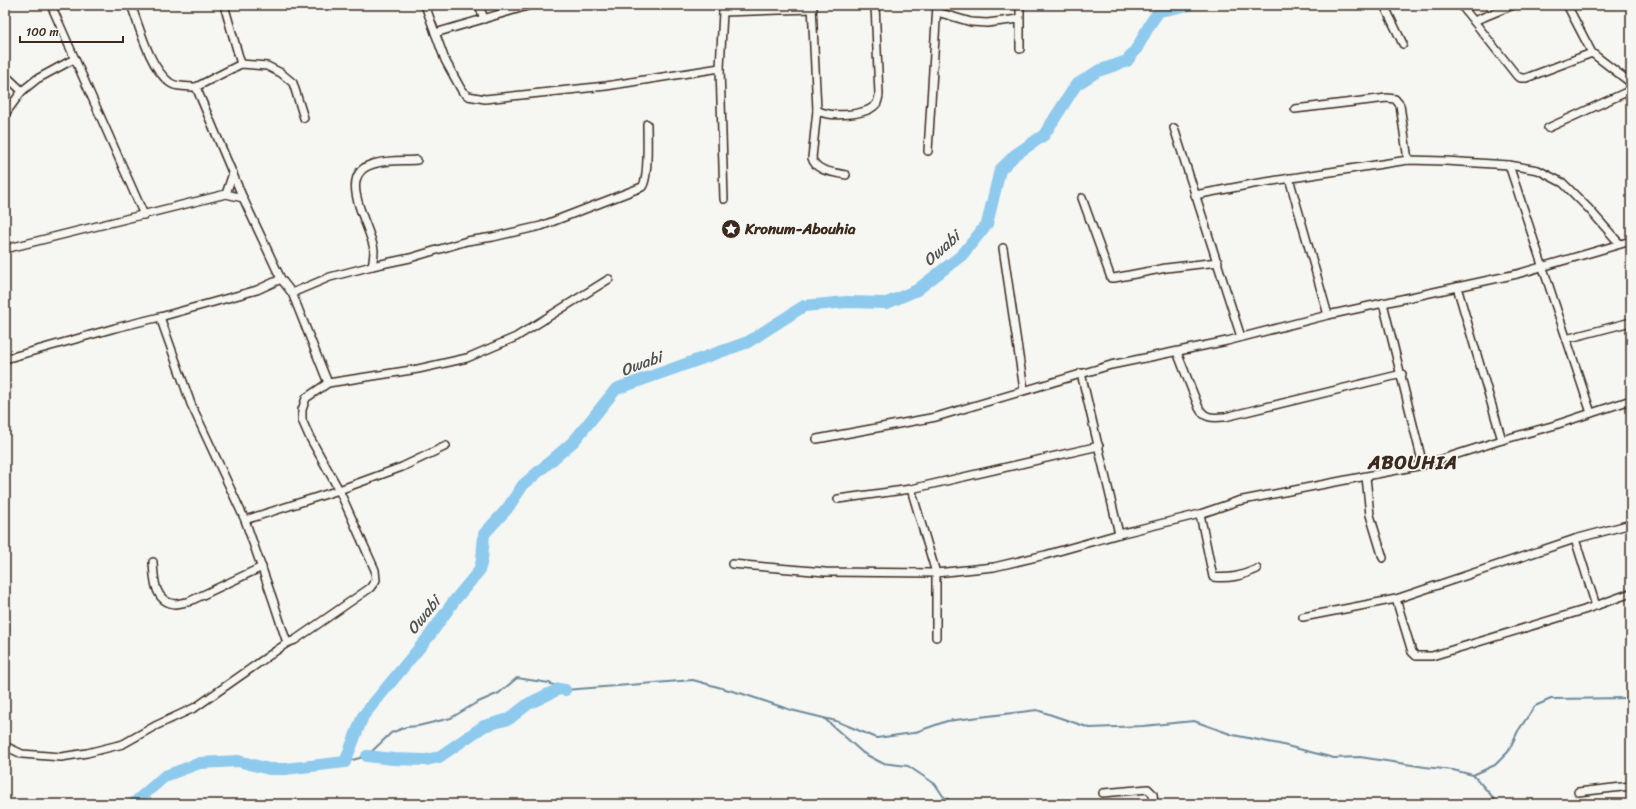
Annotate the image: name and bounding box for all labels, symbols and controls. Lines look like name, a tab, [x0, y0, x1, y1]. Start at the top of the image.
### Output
scale bar	[20, 18, 123, 44]
text: 100 m	[26, 21, 59, 43]
place label: Kronum-Abouhia	[744, 216, 856, 242]
place icon: Kronum-Abouhia	[720, 218, 742, 240]
water label: Owabi	[916, 221, 969, 273]
water label: Owabi	[616, 341, 669, 384]
district label: ABOUHIA	[1367, 446, 1458, 479]
water label: Owabi	[399, 587, 450, 641]

